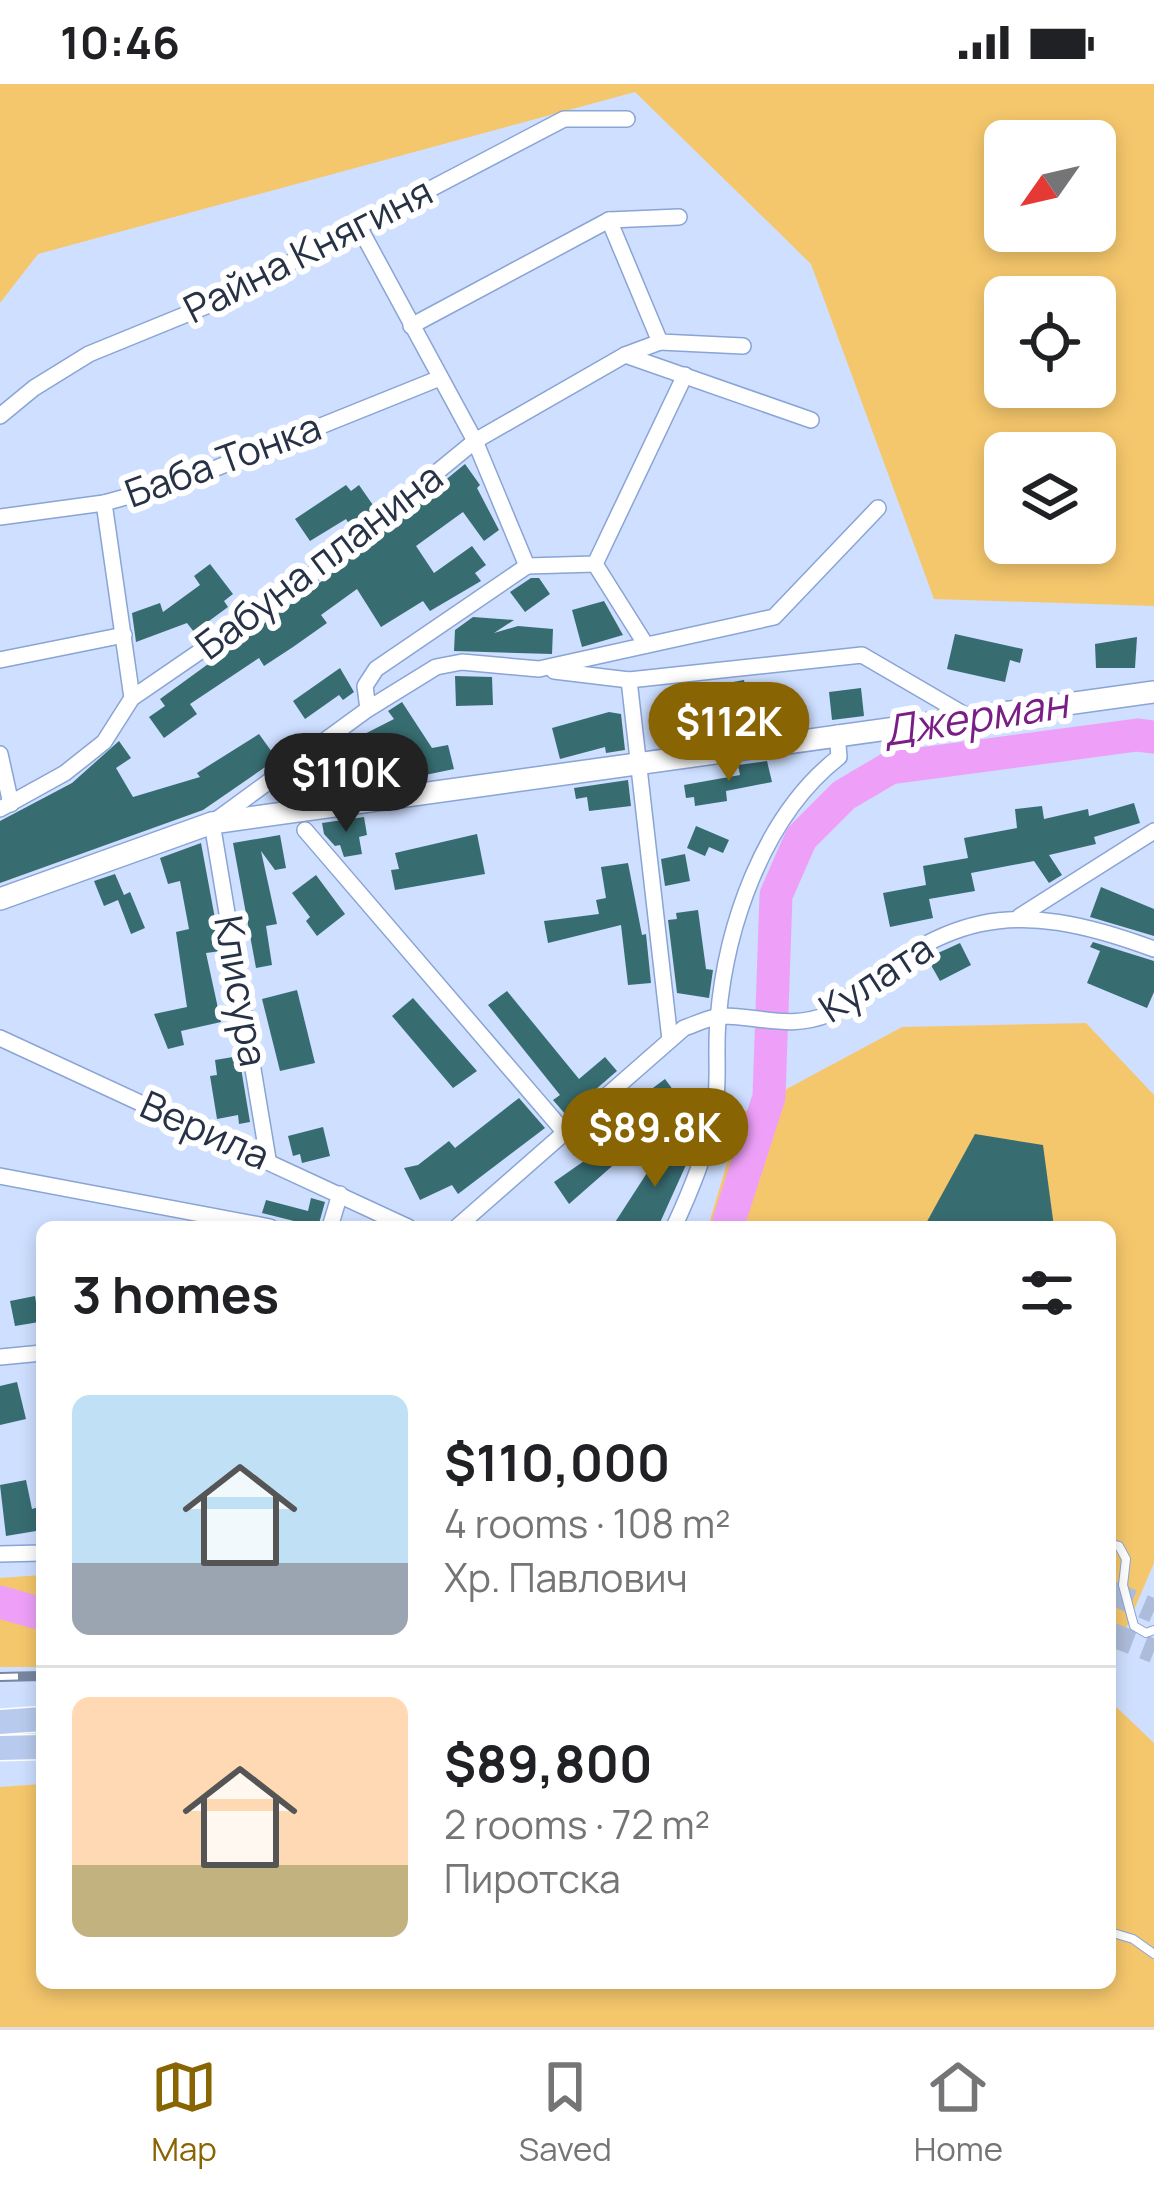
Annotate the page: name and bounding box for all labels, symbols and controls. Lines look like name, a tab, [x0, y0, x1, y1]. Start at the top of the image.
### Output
text: 10:46	[60, 11, 180, 73]
north arrow	[984, 120, 1116, 252]
map controls	[984, 120, 1116, 564]
street label: Райна Княгиня	[174, 163, 441, 335]
button: locate	[984, 276, 1116, 408]
street label: Баба Тонка	[117, 399, 328, 519]
button: layers	[984, 432, 1116, 564]
street label: Бабуна планина	[184, 449, 453, 671]
water label: Джерман	[878, 672, 1074, 759]
pin: $112K	[645, 682, 813, 784]
text: $112K	[675, 694, 783, 748]
pin: $110K	[262, 733, 430, 835]
text: $110K	[291, 745, 401, 799]
street label: Клисура	[202, 911, 282, 1071]
street label: Кулата	[808, 920, 943, 1034]
street label: Верила	[132, 1077, 279, 1181]
pin: $89.8K	[557, 1088, 753, 1190]
text: $89.8K	[588, 1100, 722, 1154]
text: 3 homes	[72, 1259, 279, 1328]
icon: filters	[1014, 1260, 1080, 1326]
text: $110,000	[444, 1427, 670, 1496]
icon: home	[168, 1443, 312, 1587]
text: 4 rooms · 108 m²	[444, 1496, 731, 1550]
text: Хр. Павлович	[444, 1550, 688, 1604]
text: $89,800	[444, 1728, 653, 1797]
icon: home	[168, 1745, 312, 1889]
text: 2 rooms · 72 m²	[444, 1797, 710, 1851]
text: Пиротска	[444, 1851, 621, 1905]
tab: Map	[151, 2054, 217, 2171]
tab: Saved	[519, 2054, 612, 2171]
tab: Home	[914, 2054, 1003, 2171]

